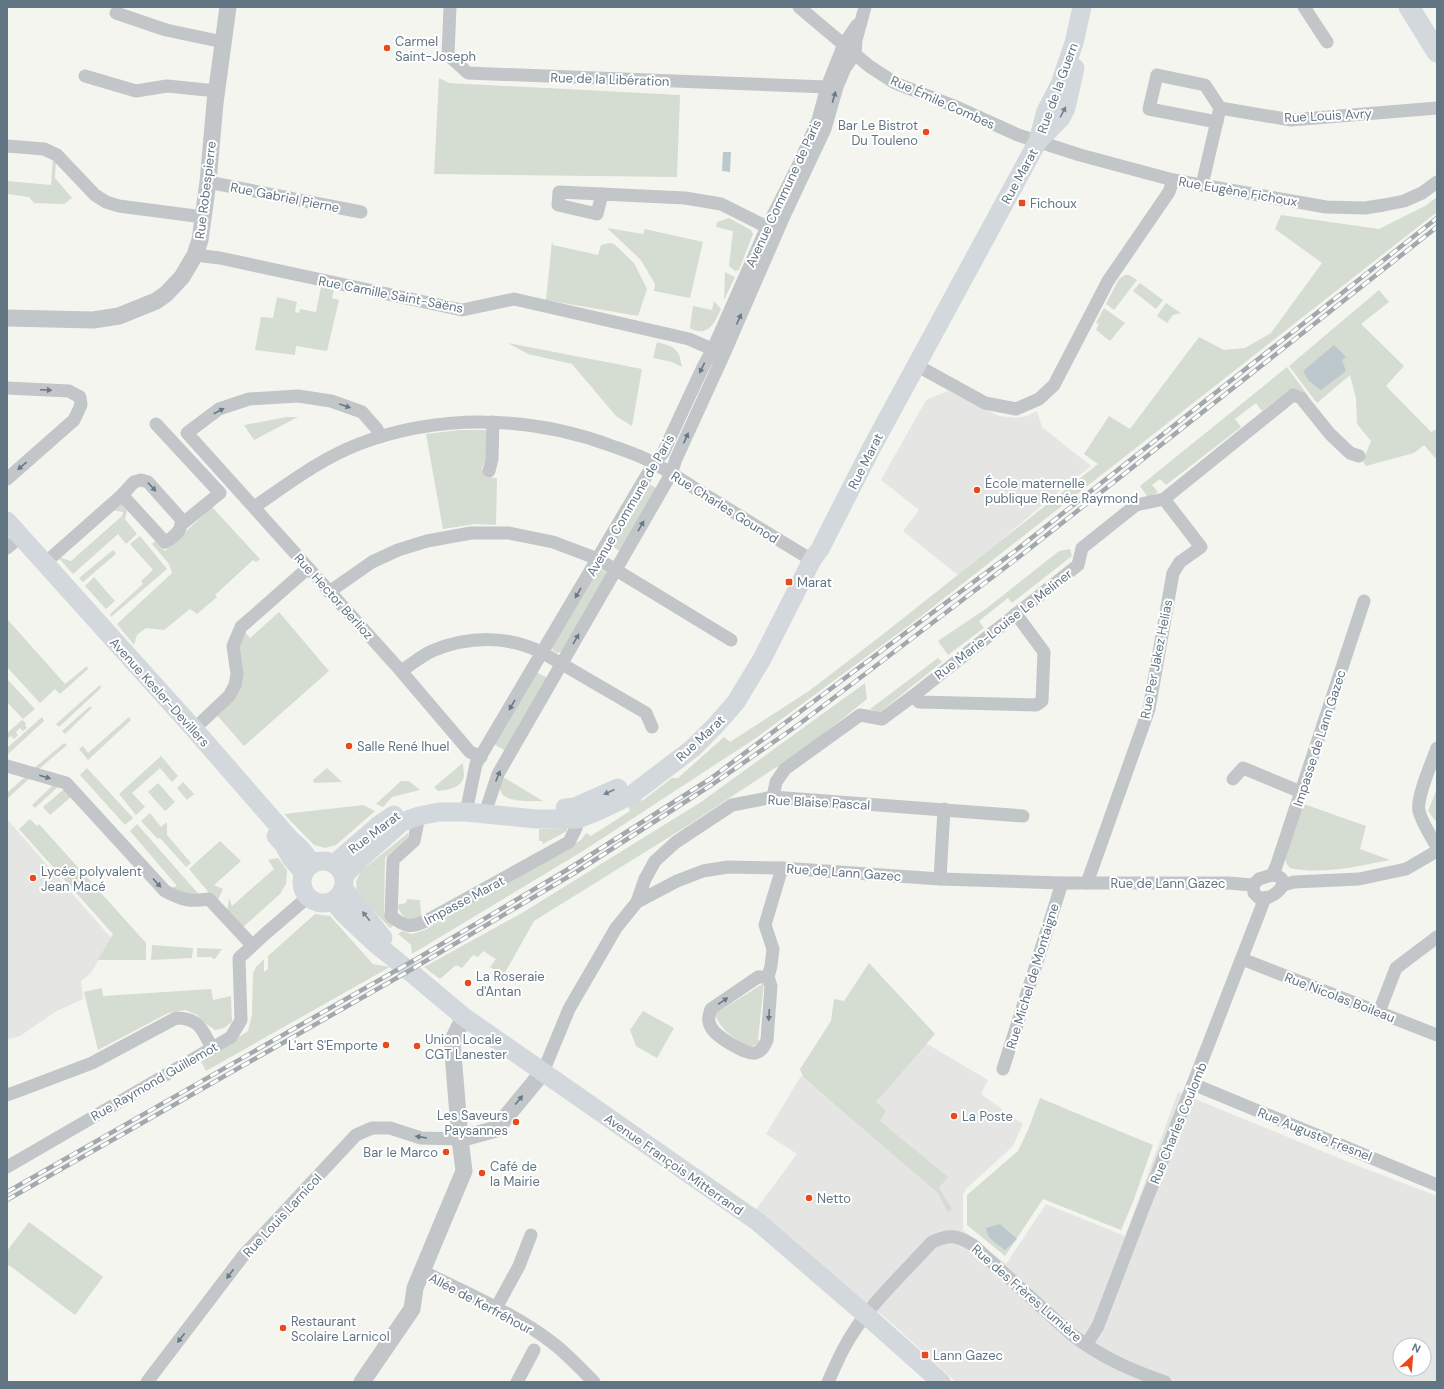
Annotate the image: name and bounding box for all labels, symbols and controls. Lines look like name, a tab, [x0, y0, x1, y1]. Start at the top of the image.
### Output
place label: Carmel Saint-Joseph	[395, 33, 476, 65]
street label: Rue de la Guern	[1033, 40, 1082, 136]
marker: Carmel Saint-Joseph	[382, 43, 392, 53]
street label: Rue de la Libération	[550, 69, 670, 90]
street label: Rue Émile Combes	[888, 71, 998, 133]
one-way arrow	[832, 91, 838, 104]
street label: Rue Louis Avry	[1284, 105, 1372, 126]
one-way arrow	[1060, 106, 1067, 118]
street label: Avenue Commune de Paris	[742, 117, 825, 270]
place label: Bar Le Bistrot Du Touleno	[838, 117, 918, 149]
marker: Bar Le Bistrot Du Touleno	[921, 127, 931, 137]
street label: Rue Robespierre	[191, 140, 220, 240]
street label: Rue Marat	[997, 146, 1042, 207]
street label: Rue Eugène Fichoux	[1177, 173, 1299, 210]
street label: Rue Gabriel Pierne	[229, 179, 341, 216]
place label: Fichoux	[1030, 195, 1077, 212]
marker: Fichoux	[1017, 198, 1027, 208]
street label: Rue Camille Saint-Saëns	[317, 272, 465, 317]
one-way arrow	[736, 314, 742, 325]
one-way arrow	[699, 363, 705, 374]
one-way arrow	[40, 386, 52, 393]
one-way arrow	[340, 403, 352, 409]
one-way arrow	[213, 407, 225, 414]
street label: Rue Marat	[844, 430, 887, 492]
street label: Avenue Commune de Paris	[583, 431, 678, 579]
one-way arrow	[683, 432, 689, 444]
one-way arrow	[17, 461, 26, 470]
street label: Rue Charles Gounod	[668, 468, 782, 547]
place label: École maternelle publique Renée Raymond	[985, 474, 1138, 507]
one-way arrow	[148, 482, 157, 492]
marker: École maternelle publique Renée Raymond	[972, 485, 982, 495]
one-way arrow	[637, 520, 644, 532]
street label: Rue Hector Berlioz	[290, 550, 377, 643]
street label: Rue Marie-Louise Le Meliner	[931, 565, 1076, 683]
place label: Marat	[797, 574, 832, 591]
marker: Marat	[784, 577, 794, 587]
one-way arrow	[574, 587, 581, 599]
street label: Rue Per Jakez Helias	[1137, 598, 1176, 720]
one-way arrow	[572, 633, 579, 645]
street label: Avenue Kesler-Devillers	[106, 634, 213, 751]
street label: Impasse de Lann Gazec	[1289, 668, 1350, 809]
one-way arrow	[508, 699, 515, 711]
street label: Rue Marat	[672, 711, 728, 765]
place label: Salle René Ihuel	[357, 738, 450, 755]
marker: Salle René Ihuel	[344, 741, 354, 751]
one-way arrow	[495, 769, 501, 781]
one-way arrow	[38, 774, 51, 780]
one-way arrow	[604, 789, 615, 795]
street label: Rue Blaise Pascal	[767, 791, 871, 814]
street label: Rue Marat	[345, 807, 404, 857]
street label: Rue de Lann Gazec	[786, 860, 902, 885]
place label: Lycée polyvalent Jean Macé	[41, 863, 142, 895]
street label: Impasse Marat	[421, 872, 507, 929]
marker: Lycée polyvalent Jean Macé	[28, 873, 38, 883]
street label: Rue de Lann Gazec	[1110, 875, 1226, 892]
one-way arrow	[153, 878, 162, 888]
street label: Rue Michel de Montaigne	[1002, 901, 1063, 1051]
one-way arrow	[362, 911, 371, 922]
place label: La Roseraie d'Antan	[476, 968, 545, 1000]
street label: Rue Nicolas Boileau	[1282, 969, 1397, 1026]
marker: La Roseraie d'Antan	[463, 978, 473, 988]
one-way arrow	[717, 997, 728, 1005]
one-way arrow	[766, 1009, 772, 1022]
place label: Union Locale CGT Lanester	[425, 1031, 507, 1063]
place label: L'art S'Emporte	[288, 1037, 378, 1054]
street label: Rue Raymond Guillemot	[88, 1038, 221, 1125]
marker: L'art S'Emporte	[381, 1040, 391, 1050]
marker: Union Locale CGT Lanester	[412, 1041, 422, 1051]
street label: Rue Charles Coulomb	[1146, 1060, 1211, 1187]
one-way arrow	[515, 1095, 524, 1106]
street label: Rue Auguste Fresnel	[1255, 1104, 1374, 1165]
place label: Les Saveurs Paysannes	[437, 1107, 508, 1139]
place label: La Poste	[962, 1108, 1013, 1125]
street label: Avenue François Mitterrand	[601, 1110, 747, 1219]
marker: La Poste	[949, 1111, 959, 1121]
marker: Les Saveurs Paysannes	[511, 1117, 521, 1127]
one-way arrow	[415, 1134, 427, 1140]
place label: Bar le Marco	[363, 1144, 438, 1161]
marker: Bar le Marco	[441, 1147, 451, 1157]
place label: Café de la Mairie	[490, 1158, 540, 1190]
marker: Café de la Mairie	[477, 1168, 487, 1178]
street label: Rue Louis Larnicol	[239, 1170, 325, 1261]
place label: Netto	[817, 1190, 851, 1207]
marker: Netto	[804, 1193, 814, 1203]
street label: Rue des Frères Lumière	[968, 1241, 1085, 1346]
one-way arrow	[226, 1269, 234, 1279]
street label: Allée de Kerfréhour	[426, 1269, 536, 1338]
place label: Restaurant Scolaire Larnicol	[291, 1313, 390, 1345]
marker: Restaurant Scolaire Larnicol	[278, 1323, 288, 1333]
one-way arrow	[176, 1332, 185, 1343]
north arrow	[1392, 1337, 1432, 1377]
text: N	[1410, 1340, 1423, 1356]
place label: Lann Gazec	[933, 1347, 1003, 1364]
marker: Lann Gazec	[920, 1350, 930, 1360]

